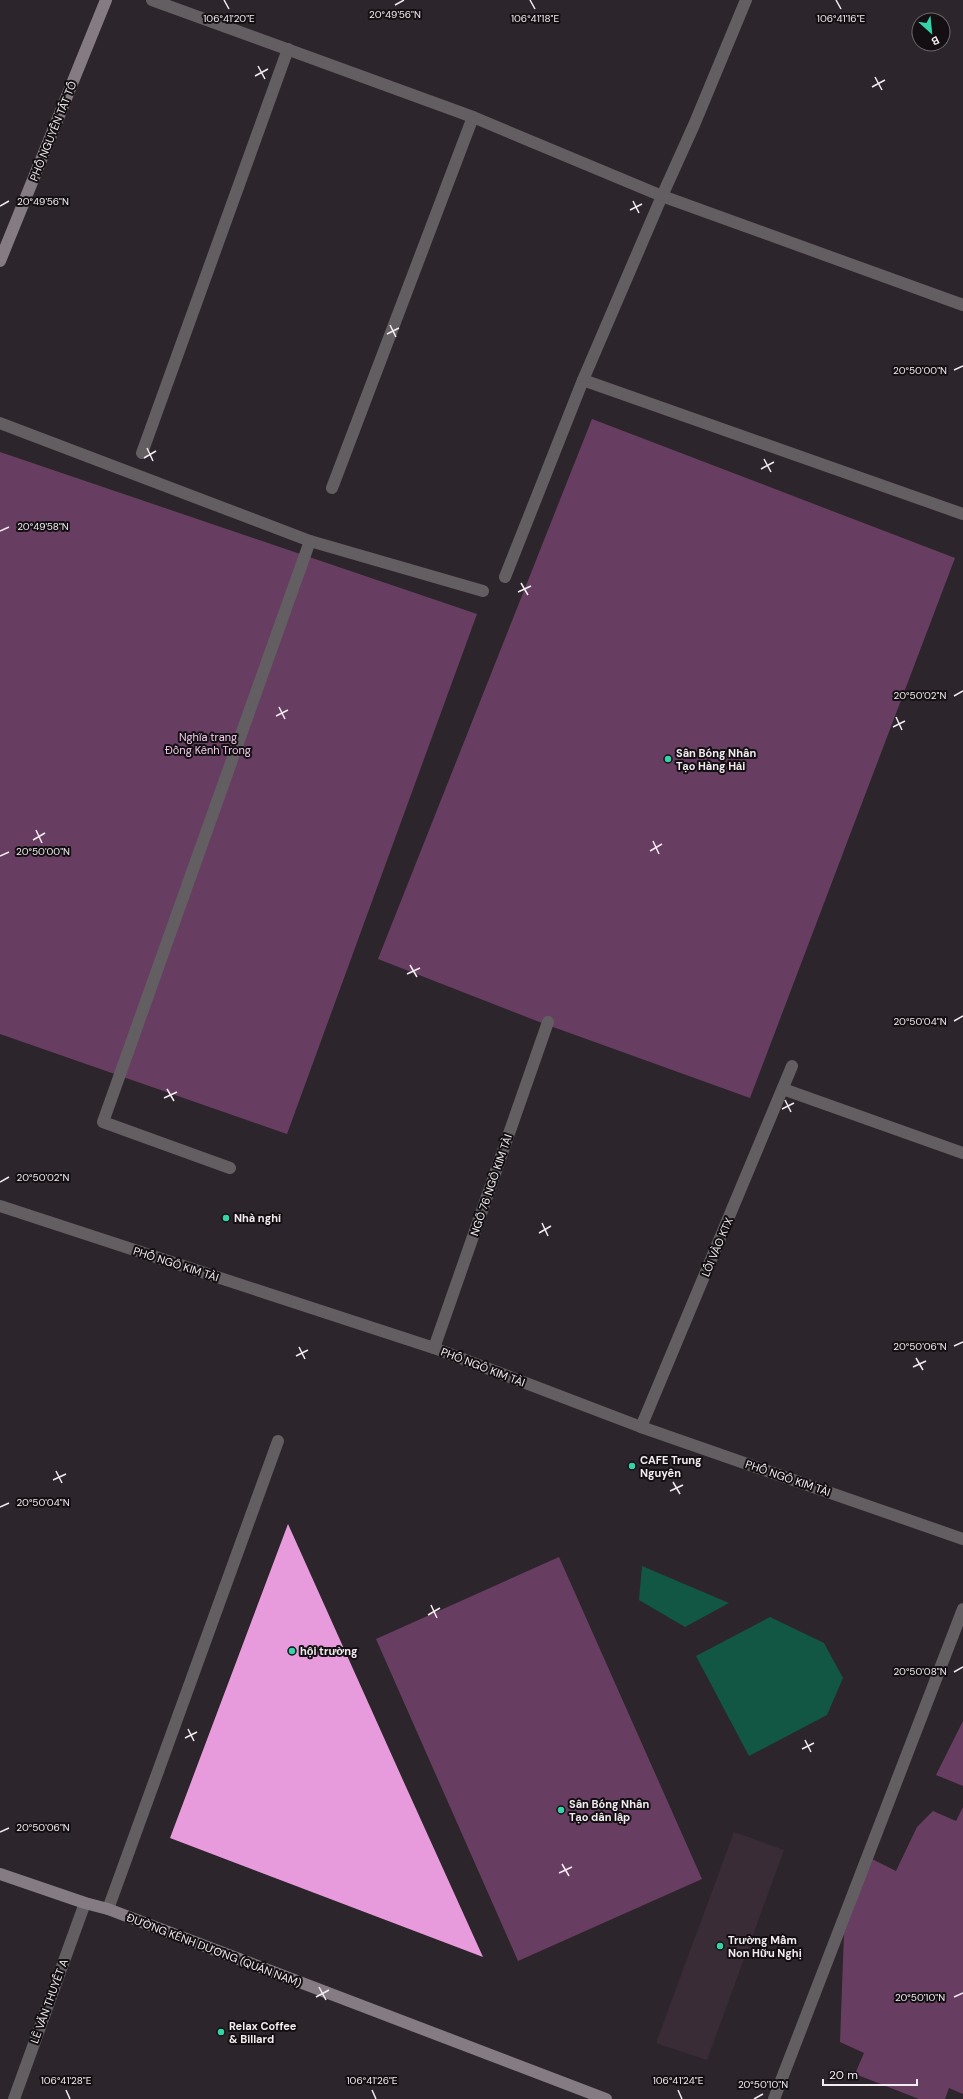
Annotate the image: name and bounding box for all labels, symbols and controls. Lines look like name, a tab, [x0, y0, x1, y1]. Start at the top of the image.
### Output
text: 20°49'56"N	[369, 8, 421, 21]
text: 106°41'20"E	[203, 12, 255, 25]
text: 106°41'18"E	[511, 12, 559, 25]
text: 106°41'16"E	[817, 12, 866, 25]
north arrow	[911, 12, 951, 52]
text: B	[929, 33, 942, 49]
street label: PHỐ NGUYỄN TẤT TỐ	[26, 79, 79, 183]
text: 20°49'56"N	[17, 195, 69, 208]
text: 20°50'00"N	[893, 364, 947, 377]
text: 20°49'58"N	[17, 520, 69, 533]
text: 20°50'02"N	[894, 689, 946, 702]
park label: Nghĩa trang Đồng Kênh Trong	[165, 730, 251, 757]
place label: Sân Bóng Nhân Tạo Hàng Hải	[676, 746, 756, 773]
marker: Sân Bóng Nhân Tạo Hàng Hải	[663, 754, 673, 764]
text: 20°50'00"N	[16, 845, 70, 858]
text: 20°50'04"N	[893, 1015, 947, 1028]
street label: NGÕ 76 NGÔ KIM TÀI	[467, 1132, 515, 1238]
text: 20°50'02"N	[17, 1171, 69, 1184]
place label: Nhà nghỉ	[234, 1211, 281, 1225]
marker: Nhà nghỉ	[221, 1213, 231, 1223]
street label: LỐI VÀO KTX	[698, 1215, 736, 1279]
street label: PHỐ NGÔ KIM TÀI	[131, 1243, 221, 1284]
text: 20°50'06"N	[893, 1340, 947, 1353]
street label: PHỐ NGÔ KIM TÀI	[439, 1344, 527, 1389]
place label: CAFE Trung Nguyên	[640, 1453, 702, 1480]
street label: PHỐ NGÔ KIM TÀI	[744, 1457, 832, 1499]
marker: CAFE Trung Nguyên	[627, 1461, 637, 1471]
text: 20°50'04"N	[16, 1496, 70, 1509]
place label: hội trường	[300, 1644, 358, 1658]
marker: hội trường	[287, 1646, 297, 1656]
text: 20°50'08"N	[893, 1665, 947, 1678]
place label: Sân Bóng Nhân Tạo dân lập	[569, 1797, 649, 1824]
marker: Sân Bóng Nhân Tạo dân lập	[556, 1805, 566, 1815]
text: 20°50'06"N	[16, 1821, 70, 1834]
street label: ĐƯỜNG KÊNH DƯƠNG (QUÁN NAM)	[125, 1910, 303, 1990]
place label: Trường Mầm Non Hữu Nghị	[728, 1933, 802, 1960]
marker: Trường Mầm Non Hữu Nghị	[715, 1941, 725, 1951]
street label: LÊ VĂN THUYẾT A	[27, 1957, 71, 2045]
text: 20°50'10"N	[895, 1991, 945, 2004]
place label: Relax Coffee & Billard	[229, 2019, 297, 2046]
marker: Relax Coffee & Billard	[216, 2027, 226, 2037]
scale bar	[823, 2061, 917, 2087]
text: 20 m	[829, 2067, 858, 2083]
text: 106°41'28"E	[41, 2074, 92, 2087]
text: 106°41'26"E	[346, 2074, 398, 2087]
text: 106°41'24"E	[653, 2074, 704, 2087]
text: 20°50'10"N	[738, 2078, 788, 2091]

